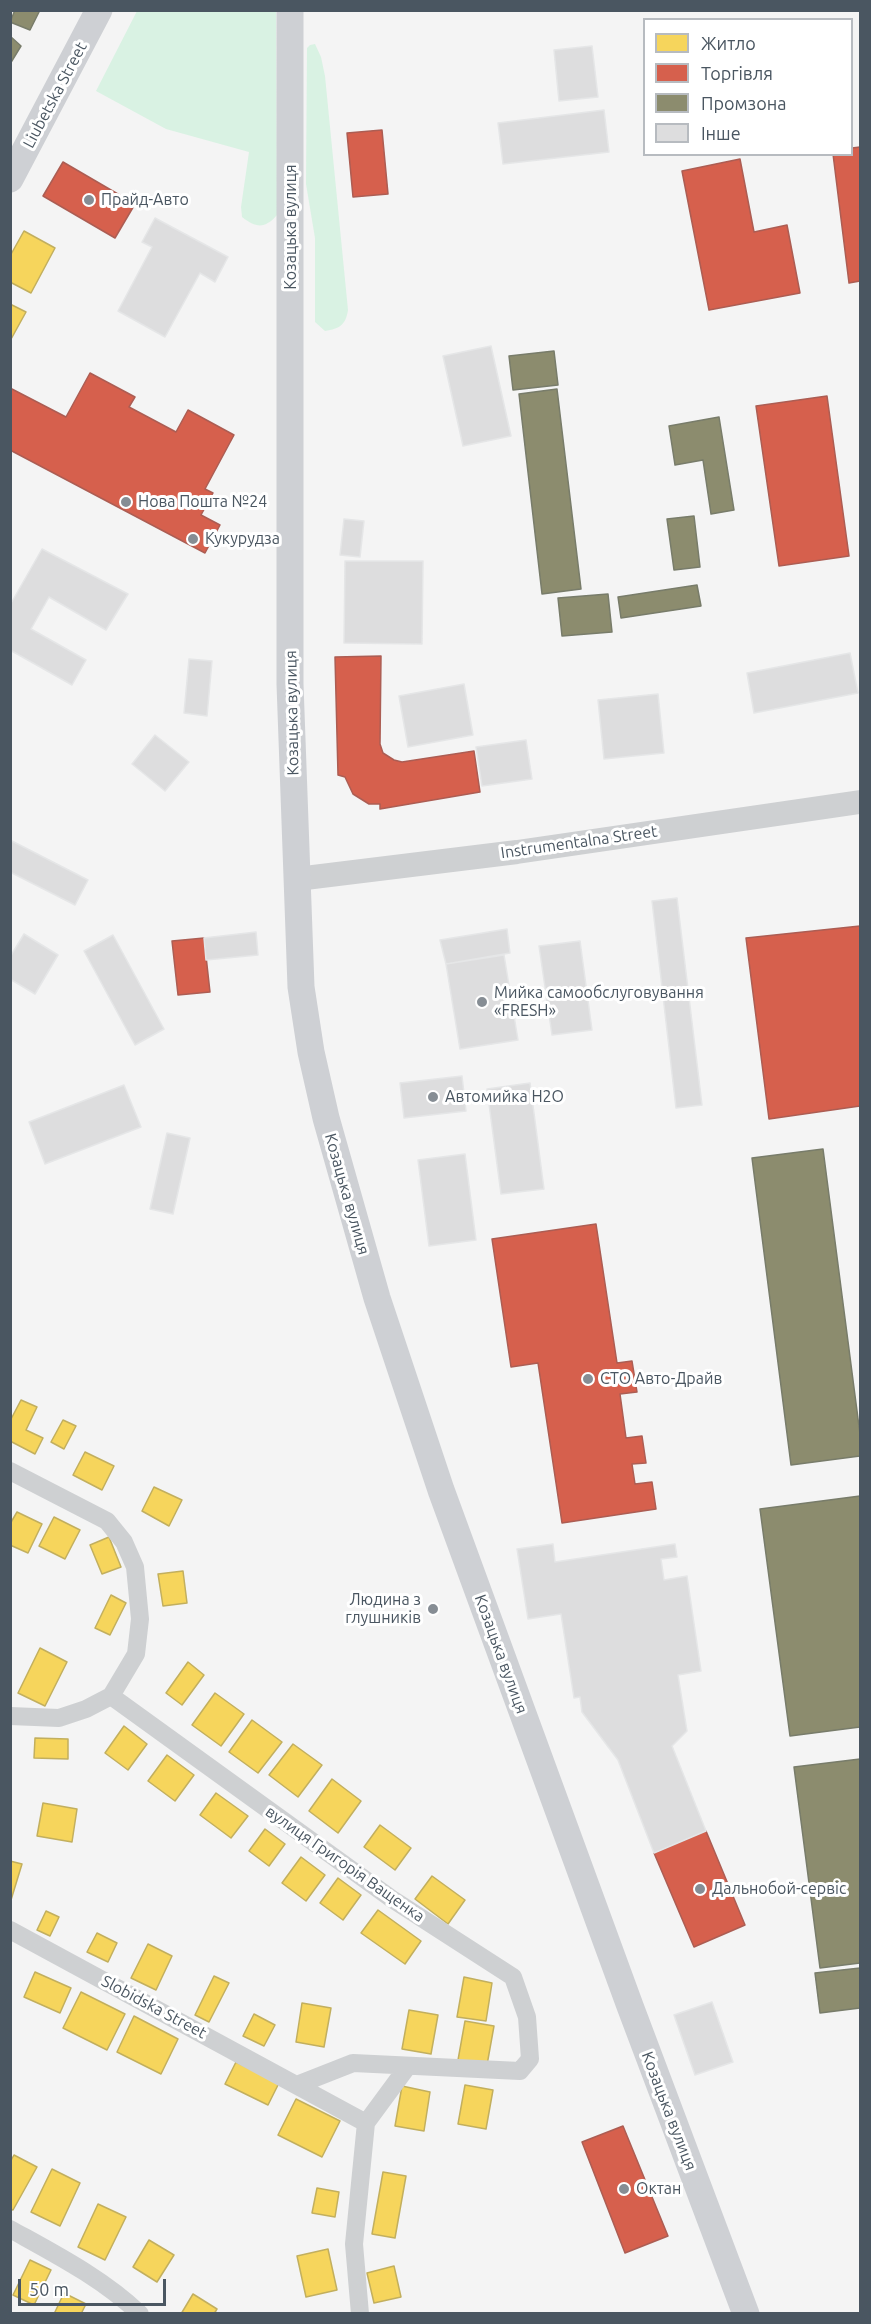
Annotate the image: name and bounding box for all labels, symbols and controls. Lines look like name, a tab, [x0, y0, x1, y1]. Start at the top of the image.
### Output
legend	[643, 18, 853, 156]
text: Житло	[701, 33, 756, 53]
street label: Liubetska Street	[19, 39, 91, 151]
text: Торгівля	[701, 63, 773, 83]
text: Промзона	[701, 93, 786, 113]
text: Інше	[701, 123, 741, 143]
street label: Козацька вулиця	[281, 164, 301, 290]
place label: Прайд-Авто	[101, 190, 189, 210]
marker: Прайд-Авто	[82, 193, 96, 207]
place label: Нова Пошта №24	[138, 492, 267, 512]
marker: Нова Пошта №24	[119, 495, 133, 509]
place label: Кукурудза	[205, 529, 280, 549]
marker: Кукурудза	[186, 532, 200, 546]
street label: Козацька вулиця	[281, 650, 303, 776]
street label: Instrumentalna Street	[500, 822, 658, 862]
place label: Мийка самообслуговування «FRESH»	[494, 983, 704, 1021]
marker: Мийка самообслуговування «FRESH»	[475, 995, 489, 1009]
place label: Автомийка H2O	[445, 1087, 564, 1107]
marker: Автомийка H2O	[426, 1090, 440, 1104]
street label: Козацька вулиця	[320, 1131, 374, 1257]
place label: СТО Авто-Драйв	[600, 1369, 722, 1389]
marker: СТО Авто-Драйв	[581, 1372, 595, 1386]
place label: Людина з глушників	[345, 1590, 421, 1628]
street label: Козацька вулиця	[471, 1592, 531, 1716]
marker: Людина з глушників	[426, 1602, 440, 1616]
street label: вулиця Григорія Ващенка	[262, 1802, 428, 1926]
place label: Дальнобой-сервіс	[712, 1879, 846, 1899]
marker: Дальнобой-сервіс	[693, 1882, 707, 1896]
street label: Slobidska Street	[98, 1971, 210, 2043]
street label: Козацька вулиця	[638, 2049, 700, 2173]
place label: Октан	[636, 2179, 681, 2199]
marker: Октан	[617, 2182, 631, 2196]
scale bar	[21, 2267, 170, 2305]
text: 50 m	[29, 2279, 69, 2299]

